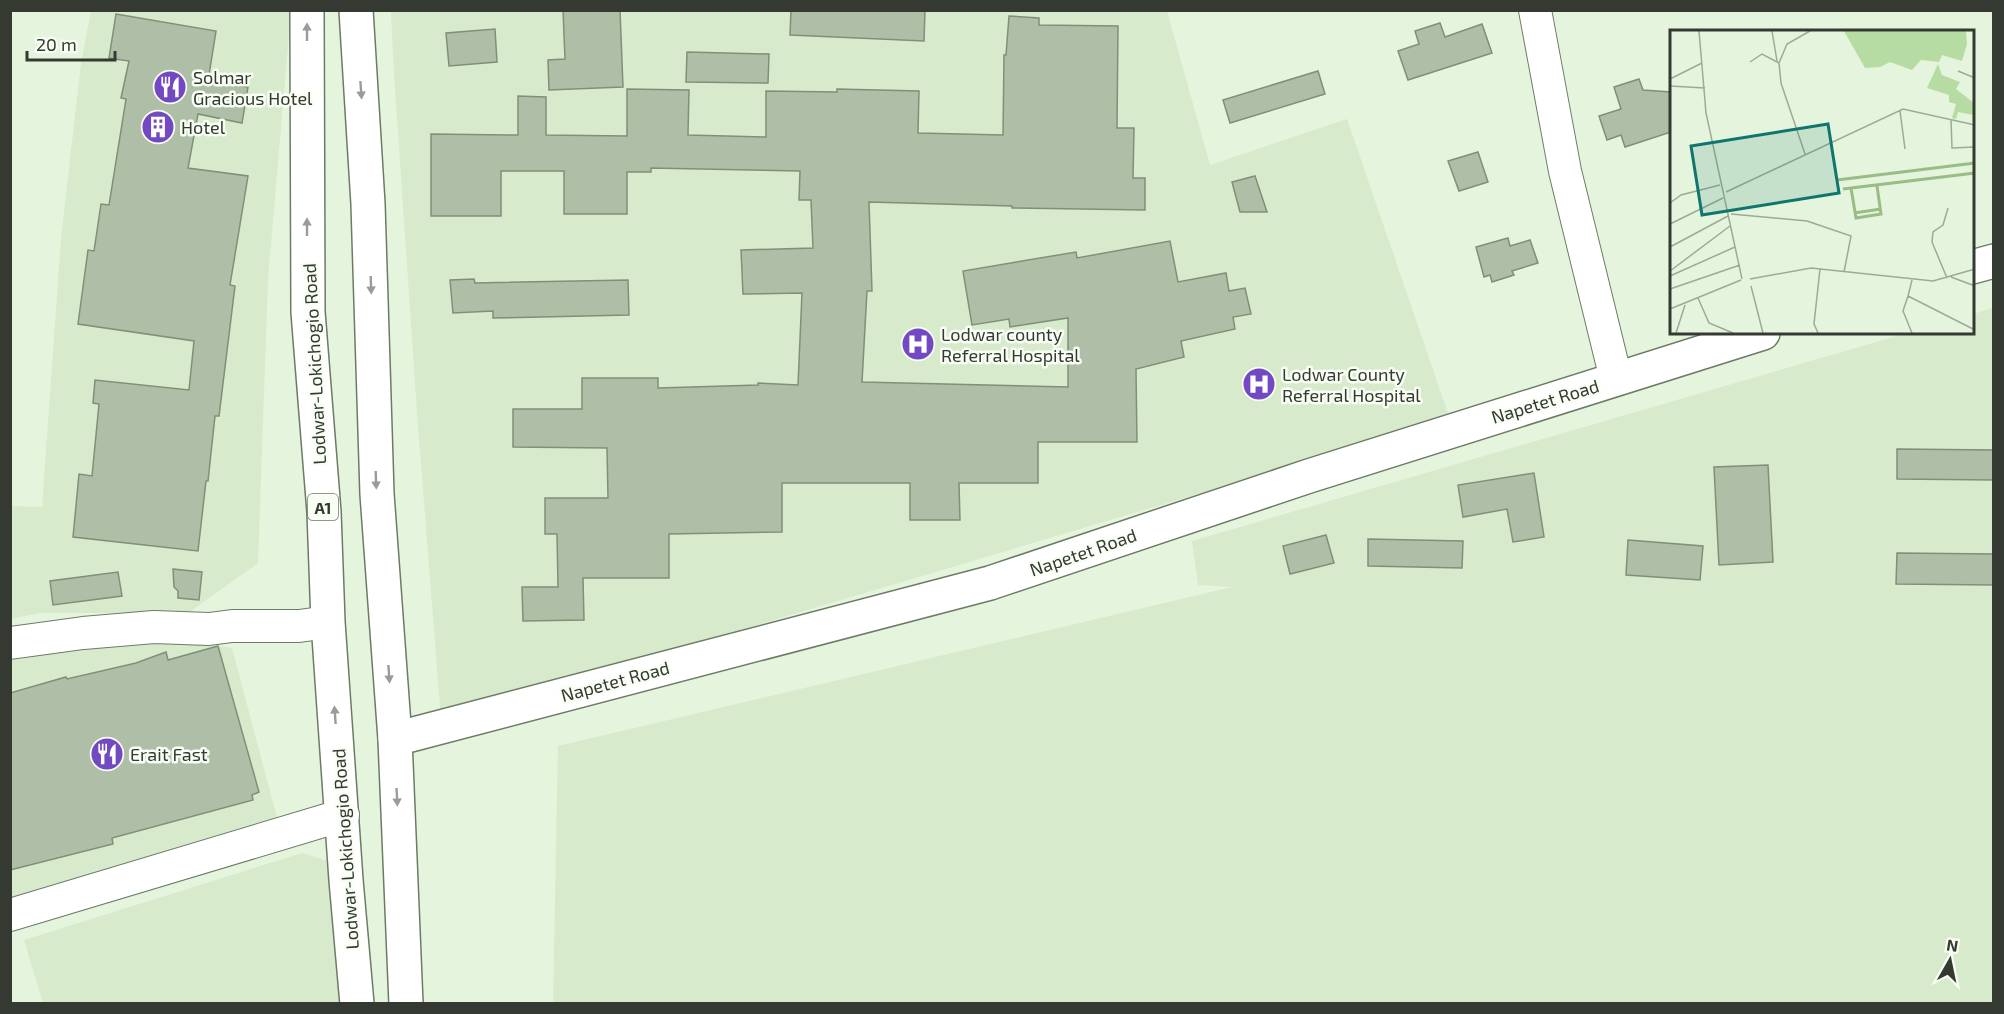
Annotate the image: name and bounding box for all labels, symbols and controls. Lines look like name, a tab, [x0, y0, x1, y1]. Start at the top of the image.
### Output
one-way arrow	[302, 22, 312, 41]
scale bar	[27, 24, 116, 62]
inset map	[1670, 30, 1974, 334]
text: 20 m	[36, 33, 77, 55]
place label: Solmar Gracious Hotel	[193, 66, 313, 109]
restaurant icon: Solmar Gracious Hotel	[152, 69, 188, 105]
one-way arrow	[356, 80, 366, 99]
building icon: Hotel	[140, 109, 176, 145]
place label: Hotel	[181, 116, 226, 138]
one-way arrow	[303, 217, 312, 236]
street label: Lodwar-Lokichogio Road	[298, 263, 330, 465]
one-way arrow	[366, 275, 375, 294]
place label: Lodwar county Referral Hospital	[941, 323, 1080, 366]
hospital icon: Lodwar county Referral Hospital	[900, 326, 936, 362]
place label: Lodwar County Referral Hospital	[1282, 363, 1421, 406]
hospital icon: Lodwar County Referral Hospital	[1241, 366, 1277, 402]
street label: Napetet Road	[1488, 374, 1602, 428]
one-way arrow	[372, 470, 381, 489]
road number: A1	[308, 494, 338, 520]
street label: Napetet Road	[1027, 523, 1139, 581]
street label: Napetet Road	[558, 656, 672, 706]
one-way arrow	[385, 665, 394, 684]
one-way arrow	[330, 705, 340, 724]
restaurant icon: Erait Fast	[89, 736, 125, 772]
place label: Erait Fast	[130, 743, 208, 765]
street label: Lodwar-Lokichogio Road	[327, 748, 363, 950]
one-way arrow	[393, 788, 402, 807]
north arrow	[1920, 930, 1980, 990]
text: N	[1945, 934, 1960, 955]

